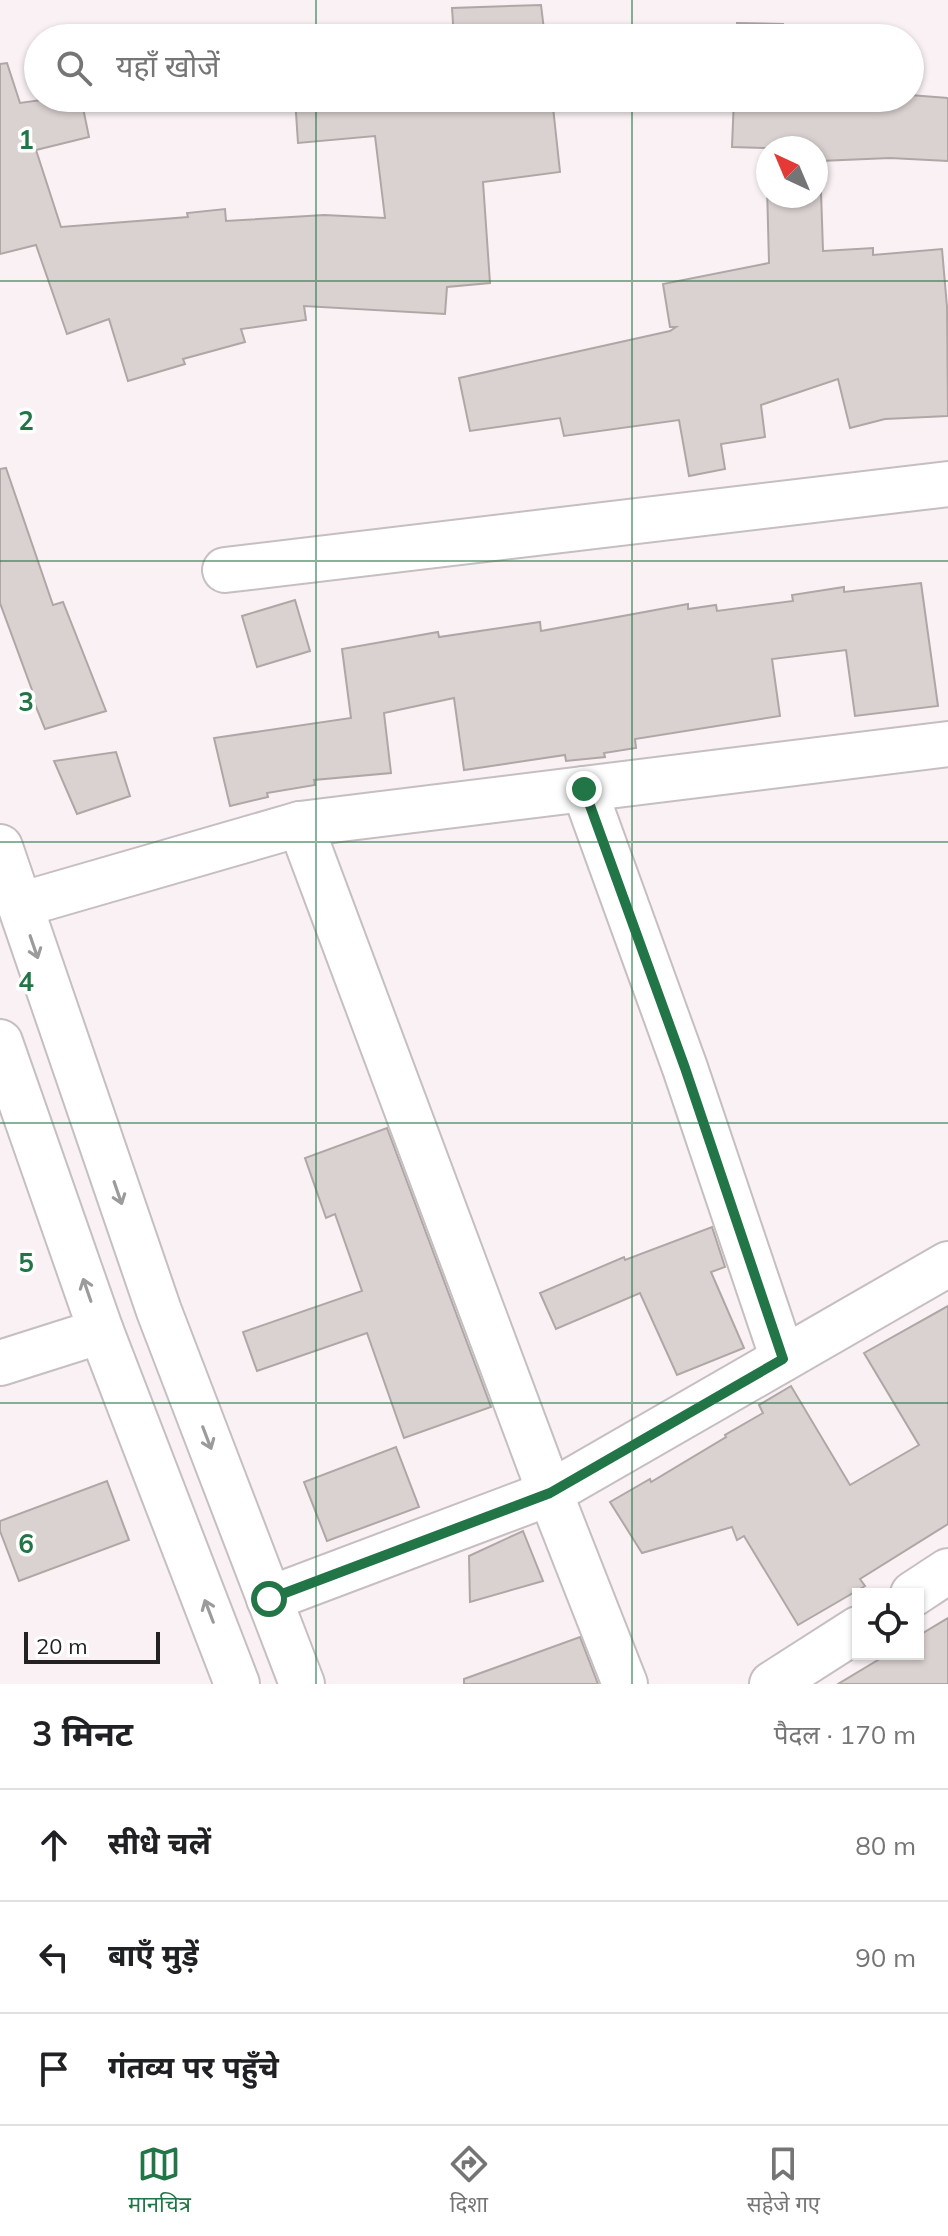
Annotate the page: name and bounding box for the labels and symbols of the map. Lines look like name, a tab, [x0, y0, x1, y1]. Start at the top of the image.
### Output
text: 1	[18, 123, 34, 156]
north arrow	[756, 136, 828, 208]
text: 2	[18, 404, 34, 437]
text: 3	[18, 685, 34, 718]
route end	[566, 771, 602, 807]
one-way arrow	[28, 934, 43, 959]
text: 4	[18, 965, 34, 998]
one-way arrow	[112, 1180, 127, 1205]
text: 5	[18, 1246, 34, 1279]
one-way arrow	[78, 1277, 93, 1302]
one-way arrow	[201, 1425, 215, 1449]
text: 6	[18, 1527, 34, 1560]
route start	[251, 1581, 287, 1617]
one-way arrow	[201, 1599, 215, 1624]
scale bar	[24, 1628, 160, 1664]

